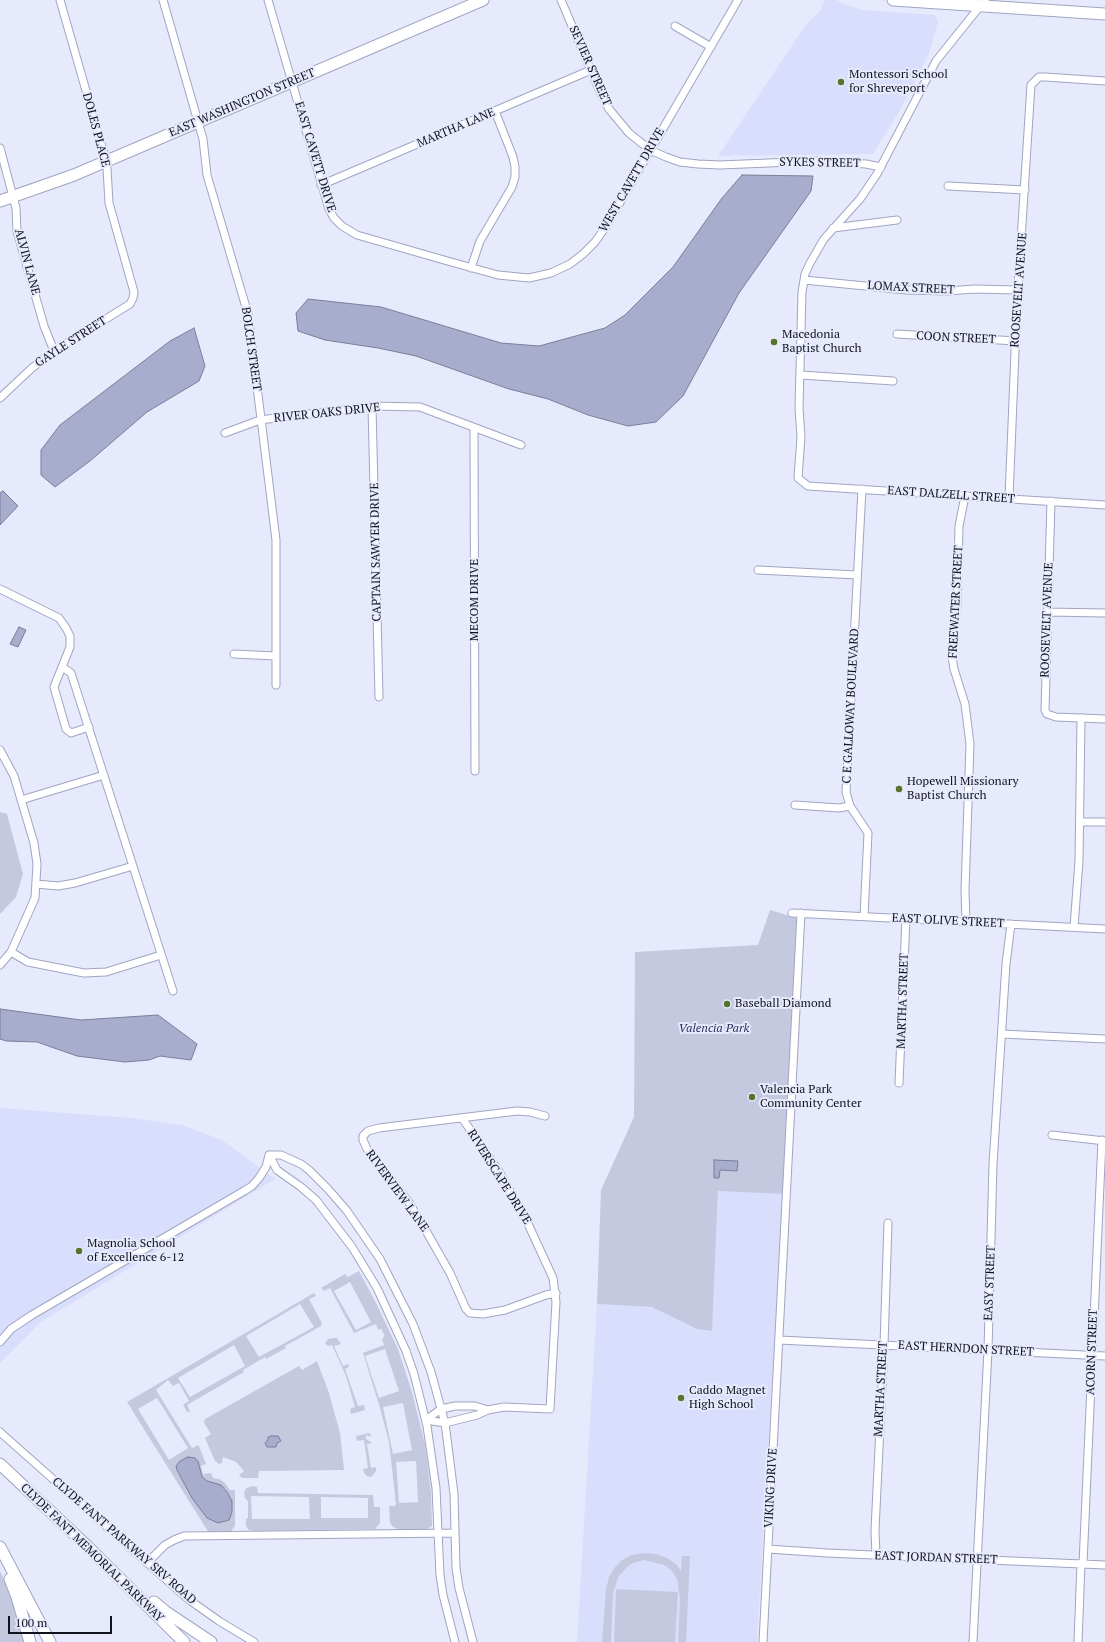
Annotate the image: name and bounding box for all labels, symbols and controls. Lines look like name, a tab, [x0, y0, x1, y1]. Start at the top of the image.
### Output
street label: SEVIER STREET	[566, 24, 614, 108]
street label: EAST WASHINGTON STREET	[167, 66, 317, 140]
place label: Montessori School for Shreveport	[849, 68, 948, 96]
marker: Montessori School for Shreveport	[836, 77, 846, 87]
street label: DOLES PLACE	[79, 91, 113, 169]
street label: EAST CAVETT DRIVE	[291, 100, 339, 214]
street label: MARTHA LANE	[415, 105, 497, 151]
street label: WEST CAVETT DRIVE	[596, 125, 668, 235]
street label: SYKES STREET	[779, 155, 861, 171]
street label: ALVIN LANE	[11, 227, 43, 297]
street label: ROOSEVELT AVENUE	[1008, 232, 1030, 348]
street label: LOMAX STREET	[867, 279, 955, 297]
street label: BOLCH STREET	[238, 306, 264, 392]
street label: GAYLE STREET	[32, 314, 110, 370]
place label: Macedonia Baptist Church	[782, 328, 862, 356]
street label: COON STREET	[916, 329, 996, 347]
marker: Macedonia Baptist Church	[769, 337, 779, 347]
street label: RIVER OAKS DRIVE	[273, 400, 381, 426]
street label: CAPTAIN SAWYER DRIVE	[368, 482, 384, 622]
street label: EAST DALZELL STREET	[887, 483, 1015, 507]
street label: FREEWATER STREET	[946, 545, 966, 659]
street label: MECOM DRIVE	[468, 559, 482, 641]
street label: ROOSEVELT AVENUE	[1038, 562, 1056, 678]
street label: C E GALLOWAY BOULEVARD	[840, 628, 862, 784]
place label: Hopewell Missionary Baptist Church	[907, 775, 1019, 803]
marker: Hopewell Missionary Baptist Church	[894, 784, 904, 794]
street label: EAST OLIVE STREET	[891, 911, 1005, 931]
street label: MARTHA STREET	[894, 953, 912, 1049]
place label: Baseball Diamond	[735, 997, 831, 1011]
marker: Baseball Diamond	[722, 999, 732, 1009]
park label: Valencia Park	[679, 1022, 749, 1036]
place label: Valencia Park Community Center	[760, 1083, 862, 1111]
marker: Valencia Park Community Center	[747, 1092, 757, 1102]
street label: RIVERSCAPE DRIVE	[464, 1127, 534, 1227]
street label: RIVERVIEW LANE	[362, 1147, 432, 1235]
place label: Magnolia School of Excellence 6-12	[87, 1237, 184, 1265]
street label: EASY STREET	[981, 1245, 999, 1321]
marker: Magnolia School of Excellence 6-12	[74, 1246, 84, 1256]
street label: ACORN STREET	[1083, 1309, 1101, 1395]
street label: EAST HERNDON STREET	[898, 1338, 1034, 1360]
street label: MARTHA STREET	[871, 1341, 891, 1437]
place label: Caddo Magnet High School	[689, 1384, 766, 1412]
marker: Caddo Magnet High School	[676, 1393, 686, 1403]
street label: VIKING DRIVE	[762, 1448, 780, 1528]
street label: CLYDE FANT PARKWAY SRV ROAD	[49, 1474, 199, 1608]
street label: CLYDE FANT MEMORIAL PARKWAY	[17, 1481, 167, 1625]
street label: EAST JORDAN STREET	[874, 1549, 998, 1567]
scale bar	[10, 1608, 114, 1634]
text: 100 m	[15, 1615, 47, 1630]

